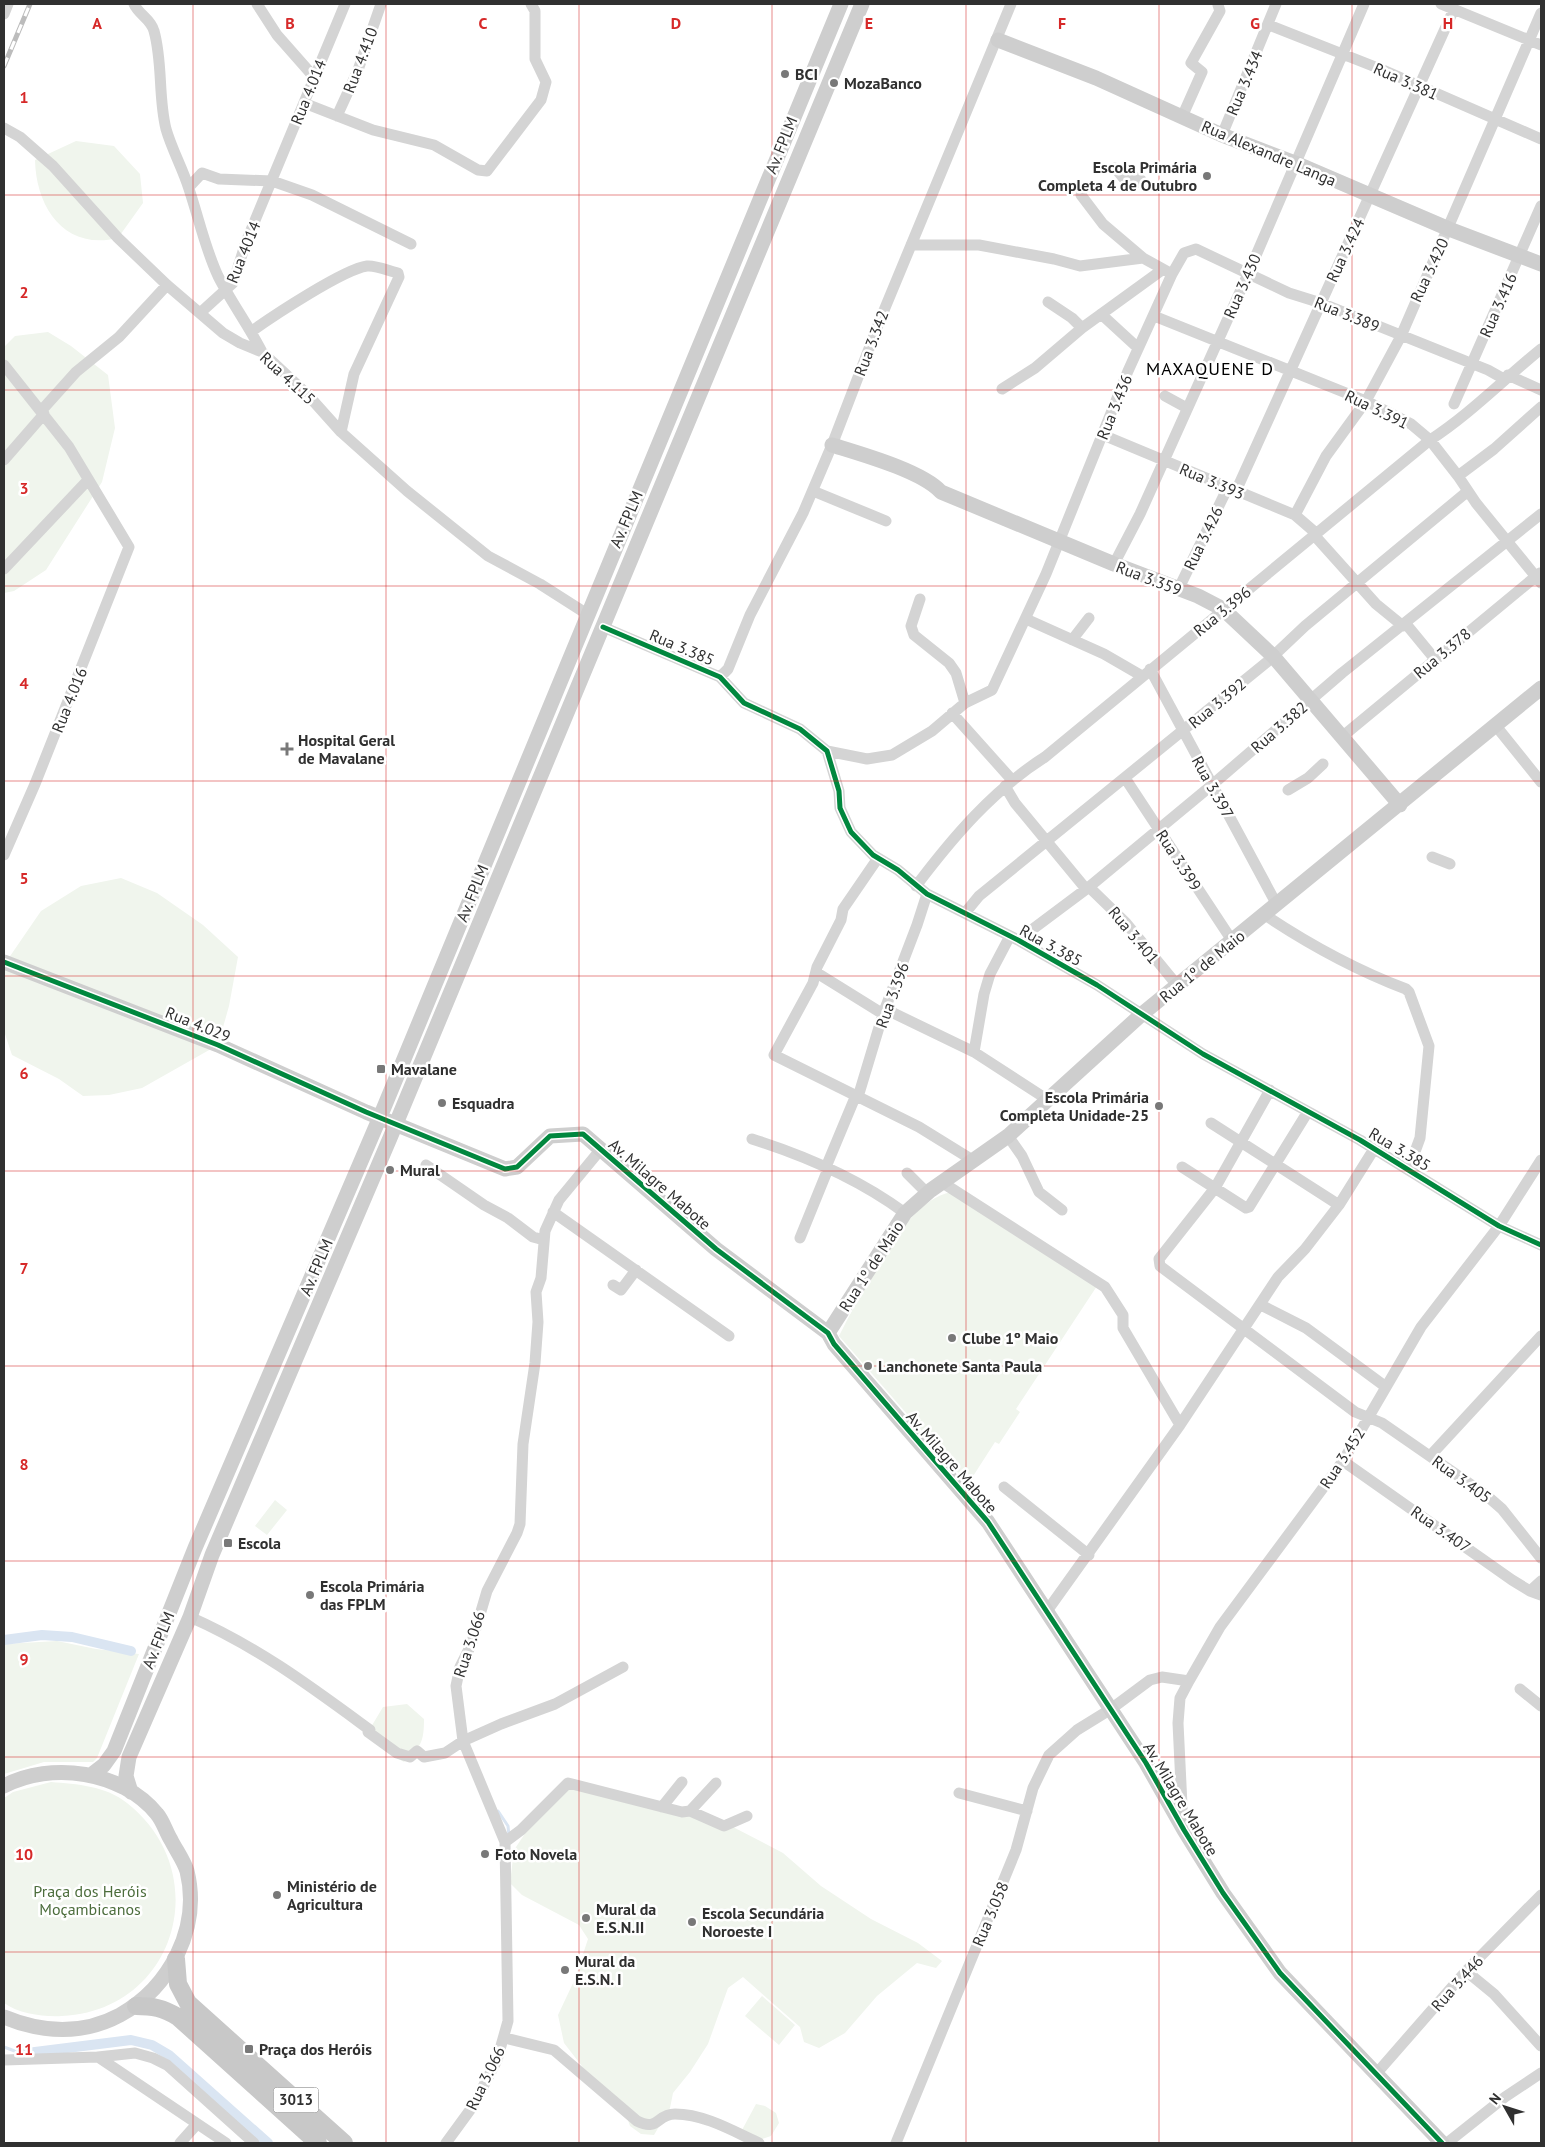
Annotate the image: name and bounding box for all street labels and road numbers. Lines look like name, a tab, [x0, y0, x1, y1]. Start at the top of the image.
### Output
street label: Rua 4.410	[338, 24, 382, 96]
street label: Rua 3.434	[1221, 47, 1267, 118]
street label: Rua 4.014	[286, 56, 330, 128]
street label: Rua 3.381	[1371, 58, 1441, 104]
street label: Av. FPLM	[760, 113, 802, 177]
street label: Rua Alexandre Langa	[1199, 116, 1339, 190]
street label: Rua 3.424	[1321, 214, 1369, 285]
street label: Rua 4014	[222, 218, 265, 286]
street label: Rua 3.420	[1405, 234, 1453, 305]
street label: Rua 3.430	[1219, 250, 1265, 321]
street label: Rua 3.416	[1475, 270, 1521, 340]
street label: Rua 3.389	[1311, 292, 1383, 336]
street label: Rua 3.342	[849, 307, 893, 379]
street label: Rua 4.115	[256, 347, 320, 409]
street label: Rua 3.436	[1092, 371, 1136, 443]
street label: Rua 3.391	[1342, 385, 1412, 433]
street label: Rua 3.393	[1177, 458, 1247, 504]
street label: Av. FPLM	[605, 487, 647, 551]
street label: Rua 3.426	[1179, 503, 1227, 573]
street label: Rua 3.359	[1113, 556, 1185, 600]
street label: Rua 3.396	[1189, 582, 1255, 640]
street label: Rua 3.378	[1409, 623, 1475, 683]
street label: Rua 3.385	[647, 624, 717, 670]
street label: Rua 4.016	[47, 664, 91, 736]
street label: Rua 3.392	[1184, 674, 1250, 732]
street label: Rua 3.382	[1247, 697, 1311, 757]
street label: Rua 3.397	[1188, 752, 1238, 822]
street label: Rua 3.399	[1152, 826, 1206, 894]
street label: Av. FPLM	[451, 861, 493, 925]
street label: Rua 3.401	[1104, 902, 1164, 968]
street label: Rua 3.385	[1016, 920, 1086, 970]
street label: Rua 1º de Maio	[1155, 925, 1249, 1007]
street label: Rua 3.396	[871, 959, 913, 1031]
street label: Rua 4.029	[162, 1002, 234, 1046]
street label: Rua 3.385	[1365, 1123, 1435, 1175]
street label: Av. Milagre Mabote	[605, 1134, 715, 1234]
street label: Rua 1º de Maio	[834, 1217, 908, 1315]
street label: Av. FPLM	[295, 1235, 337, 1299]
street label: Av. Milagre Mabote	[902, 1407, 1002, 1517]
street label: Rua 3.452	[1315, 1424, 1369, 1492]
street label: Rua 3.405	[1428, 1451, 1496, 1507]
street label: Rua 3.407	[1407, 1501, 1475, 1557]
street label: Av. FPLM	[137, 1608, 179, 1672]
street label: Rua 3.066	[449, 1608, 489, 1680]
street label: Av. Milagre Mabote	[1139, 1739, 1223, 1859]
street label: Rua 3.058	[967, 1879, 1013, 1949]
street label: Rua 3.446	[1427, 1951, 1487, 2015]
street label: Rua 3.066	[461, 2043, 509, 2113]
road number: 3013	[274, 2088, 318, 2112]

